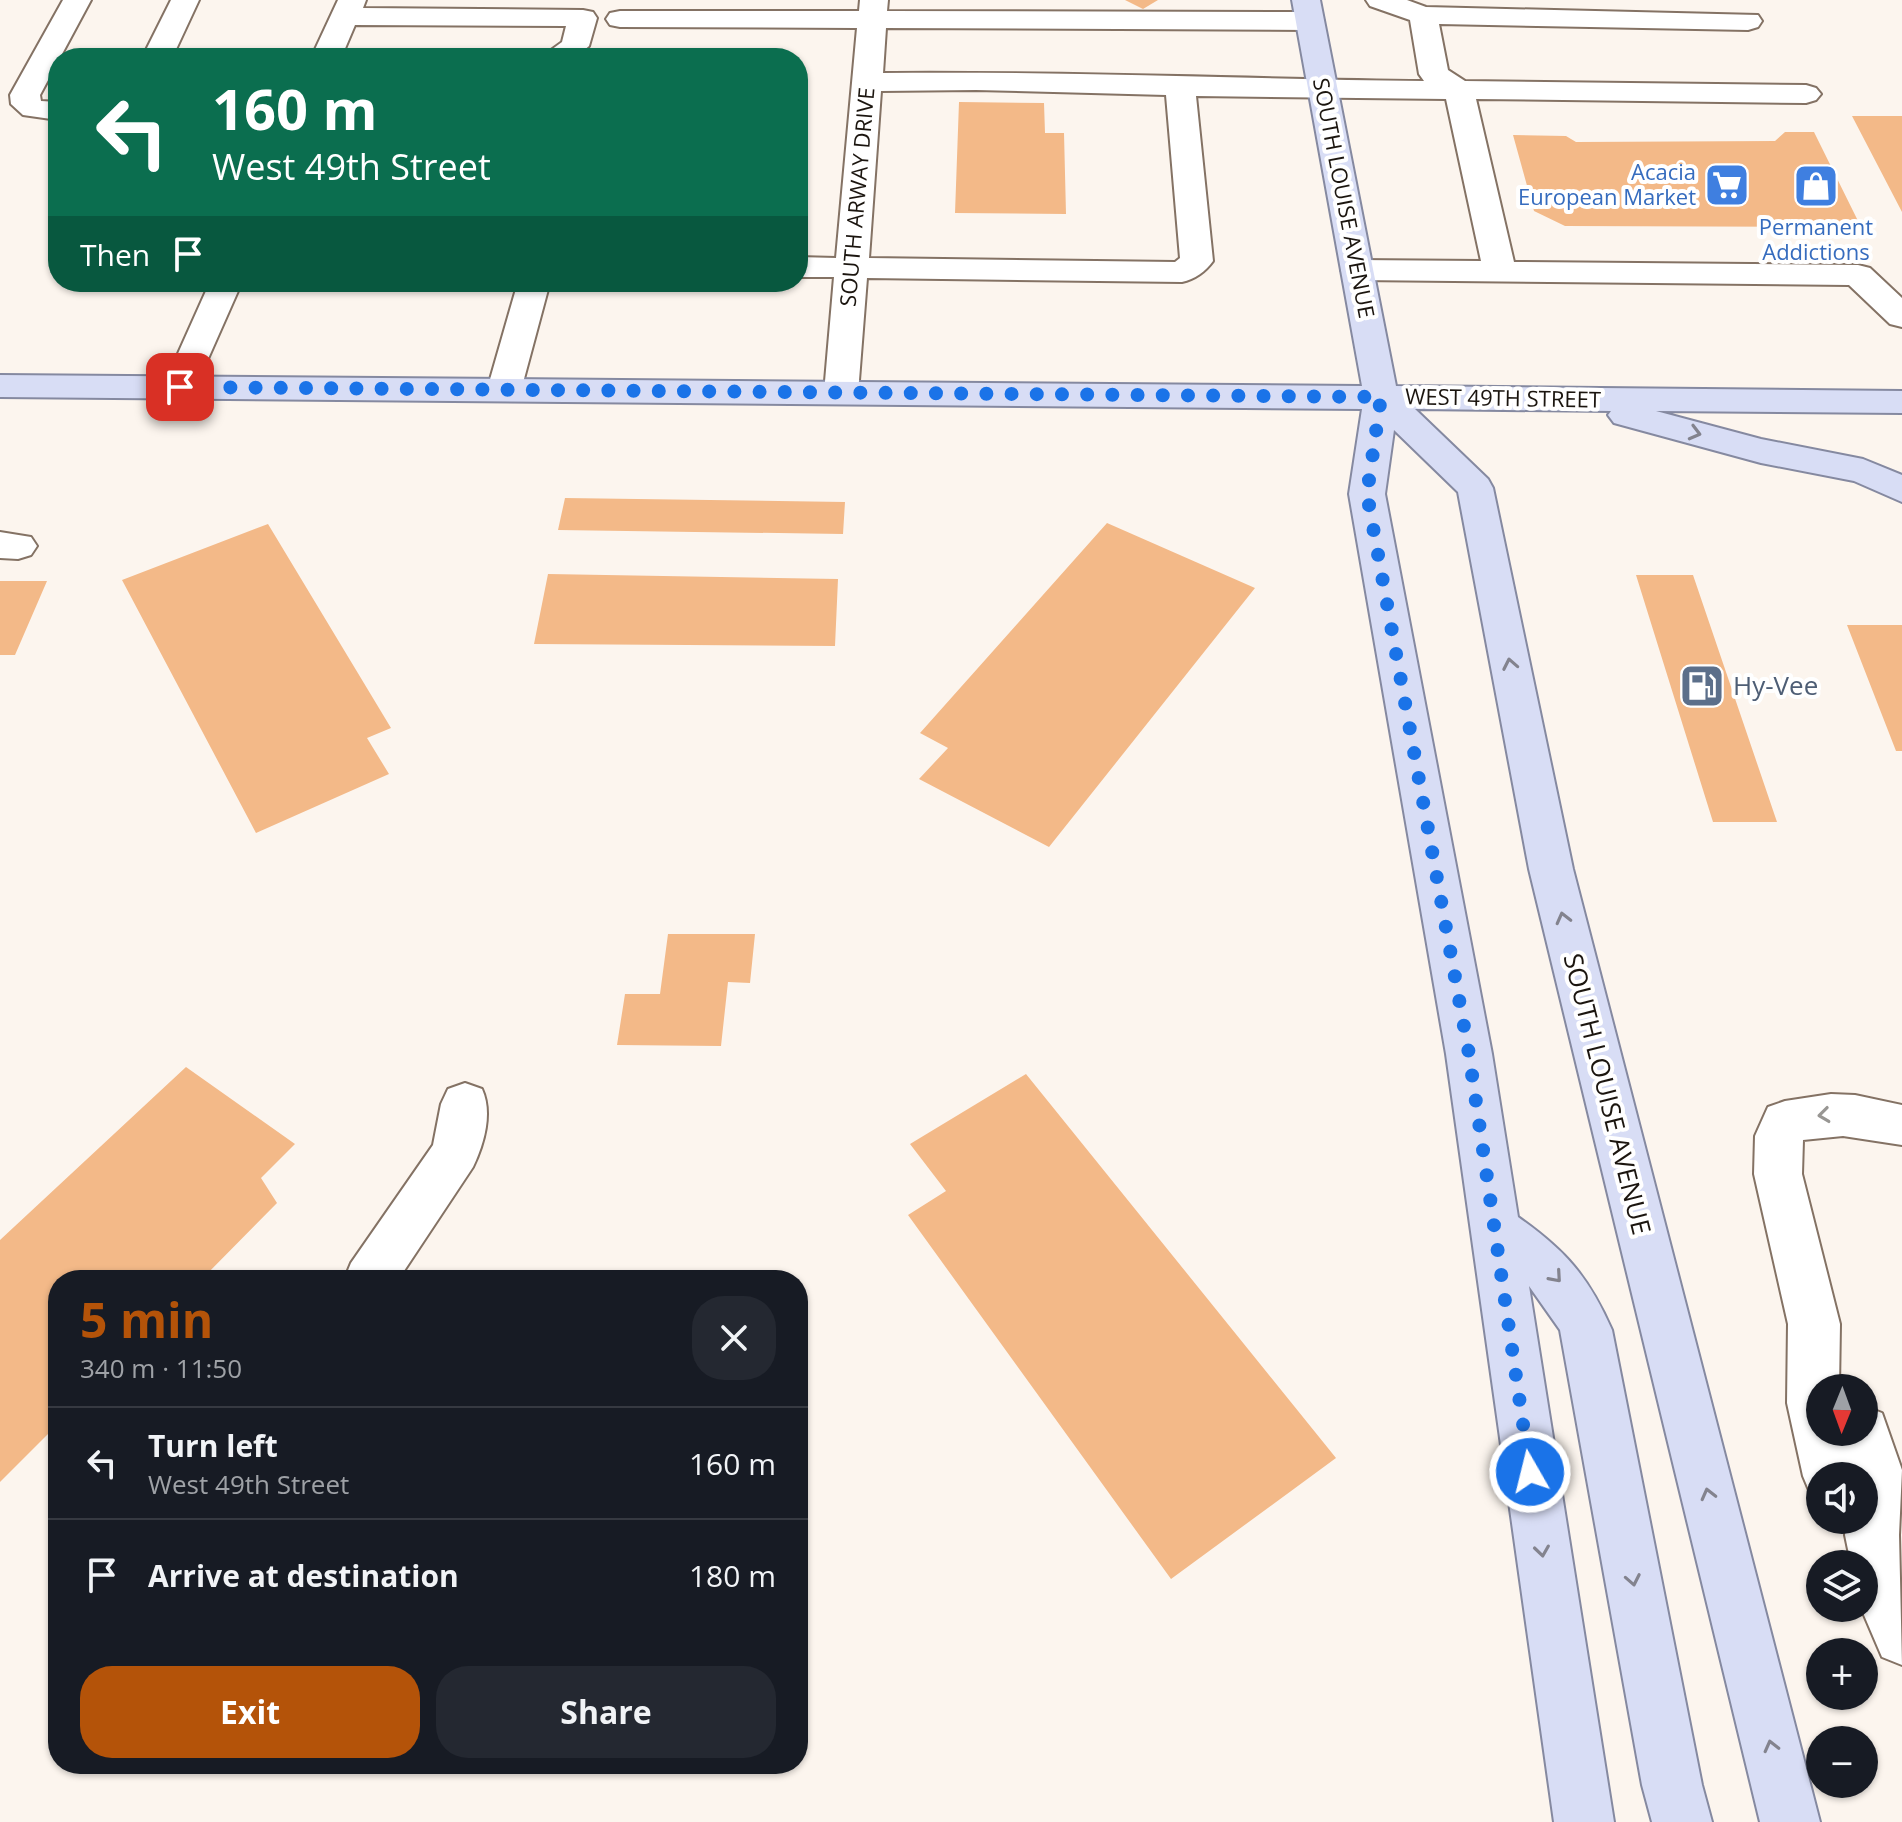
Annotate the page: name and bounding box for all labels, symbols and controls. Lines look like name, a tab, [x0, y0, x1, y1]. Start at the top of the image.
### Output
text: 160 m	[212, 70, 378, 146]
street label: SOUTH LOUISE AVENUE	[1307, 75, 1383, 320]
icon: left	[80, 80, 184, 184]
street label: SOUTH ARWAY DRIVE	[831, 86, 881, 308]
text: West 49th Street	[212, 142, 491, 191]
place label: Acacia European Market	[1518, 156, 1696, 211]
supermarket icon: Acacia European Market	[1703, 161, 1751, 209]
shop icon: Permanent Addictions	[1792, 162, 1840, 210]
place label: Permanent Addictions	[1759, 211, 1873, 266]
icon: arrive	[166, 232, 210, 276]
text: Then	[80, 234, 150, 275]
pin	[146, 353, 214, 421]
icon: arrive	[158, 365, 202, 409]
street label: WEST 49TH STREET	[1405, 380, 1601, 414]
one-way arrow	[1687, 424, 1701, 441]
one-way arrow	[1502, 657, 1519, 670]
fuel station icon: Hy-Vee	[1678, 662, 1726, 710]
place label: Hy-Vee	[1733, 667, 1818, 703]
one-way arrow	[1555, 912, 1572, 925]
street label: SOUTH LOUISE AVENUE	[1556, 949, 1660, 1238]
one-way arrow	[1817, 1107, 1830, 1124]
one-way arrow	[1546, 1268, 1561, 1283]
text: 5 min	[80, 1287, 213, 1352]
button: close	[692, 1296, 776, 1380]
text: 340 m · 11:50	[80, 1350, 242, 1386]
north arrow	[1806, 1374, 1878, 1446]
map controls	[1806, 1374, 1878, 1798]
text: Turn left	[148, 1425, 278, 1466]
position arrow	[1488, 1430, 1572, 1514]
icon: left	[80, 1441, 124, 1485]
text: 160 m	[689, 1443, 776, 1484]
button: sound	[1806, 1462, 1878, 1534]
text: West 49th Street	[148, 1466, 349, 1502]
one-way arrow	[1700, 1488, 1717, 1502]
one-way arrow	[1533, 1545, 1550, 1558]
button: layers	[1806, 1550, 1878, 1622]
icon: arrive	[80, 1553, 124, 1597]
text: Arrive at destination	[148, 1555, 459, 1596]
text: 180 m	[689, 1555, 776, 1596]
one-way arrow	[1624, 1573, 1641, 1587]
button: +	[1806, 1638, 1878, 1710]
button: Exit	[80, 1666, 420, 1758]
button: Share	[436, 1666, 776, 1758]
button: −	[1806, 1726, 1878, 1798]
one-way arrow	[1763, 1740, 1780, 1754]

